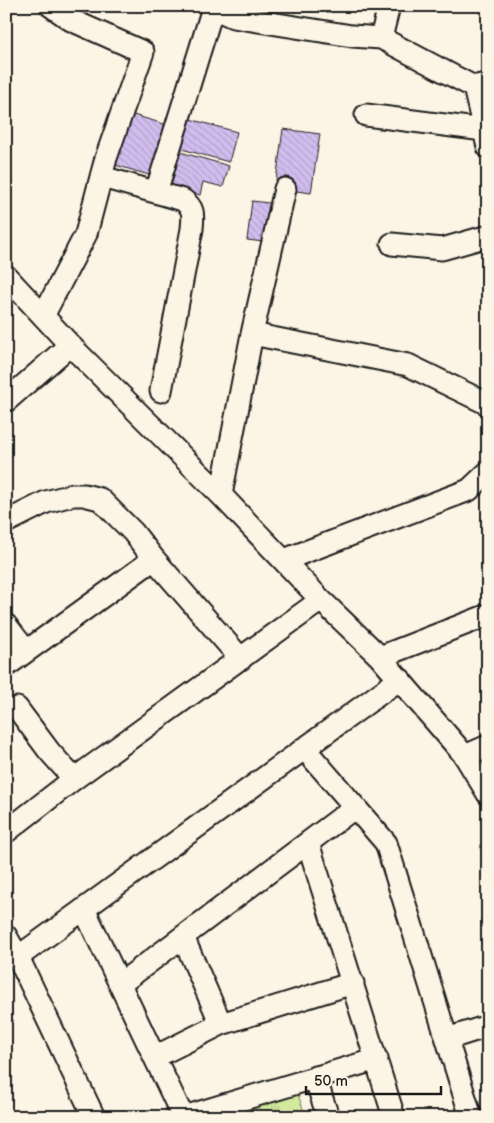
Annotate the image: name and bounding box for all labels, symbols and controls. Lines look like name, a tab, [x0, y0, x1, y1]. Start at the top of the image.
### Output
scale bar	[306, 1063, 442, 1095]
text: 50 m	[314, 1072, 348, 1091]

